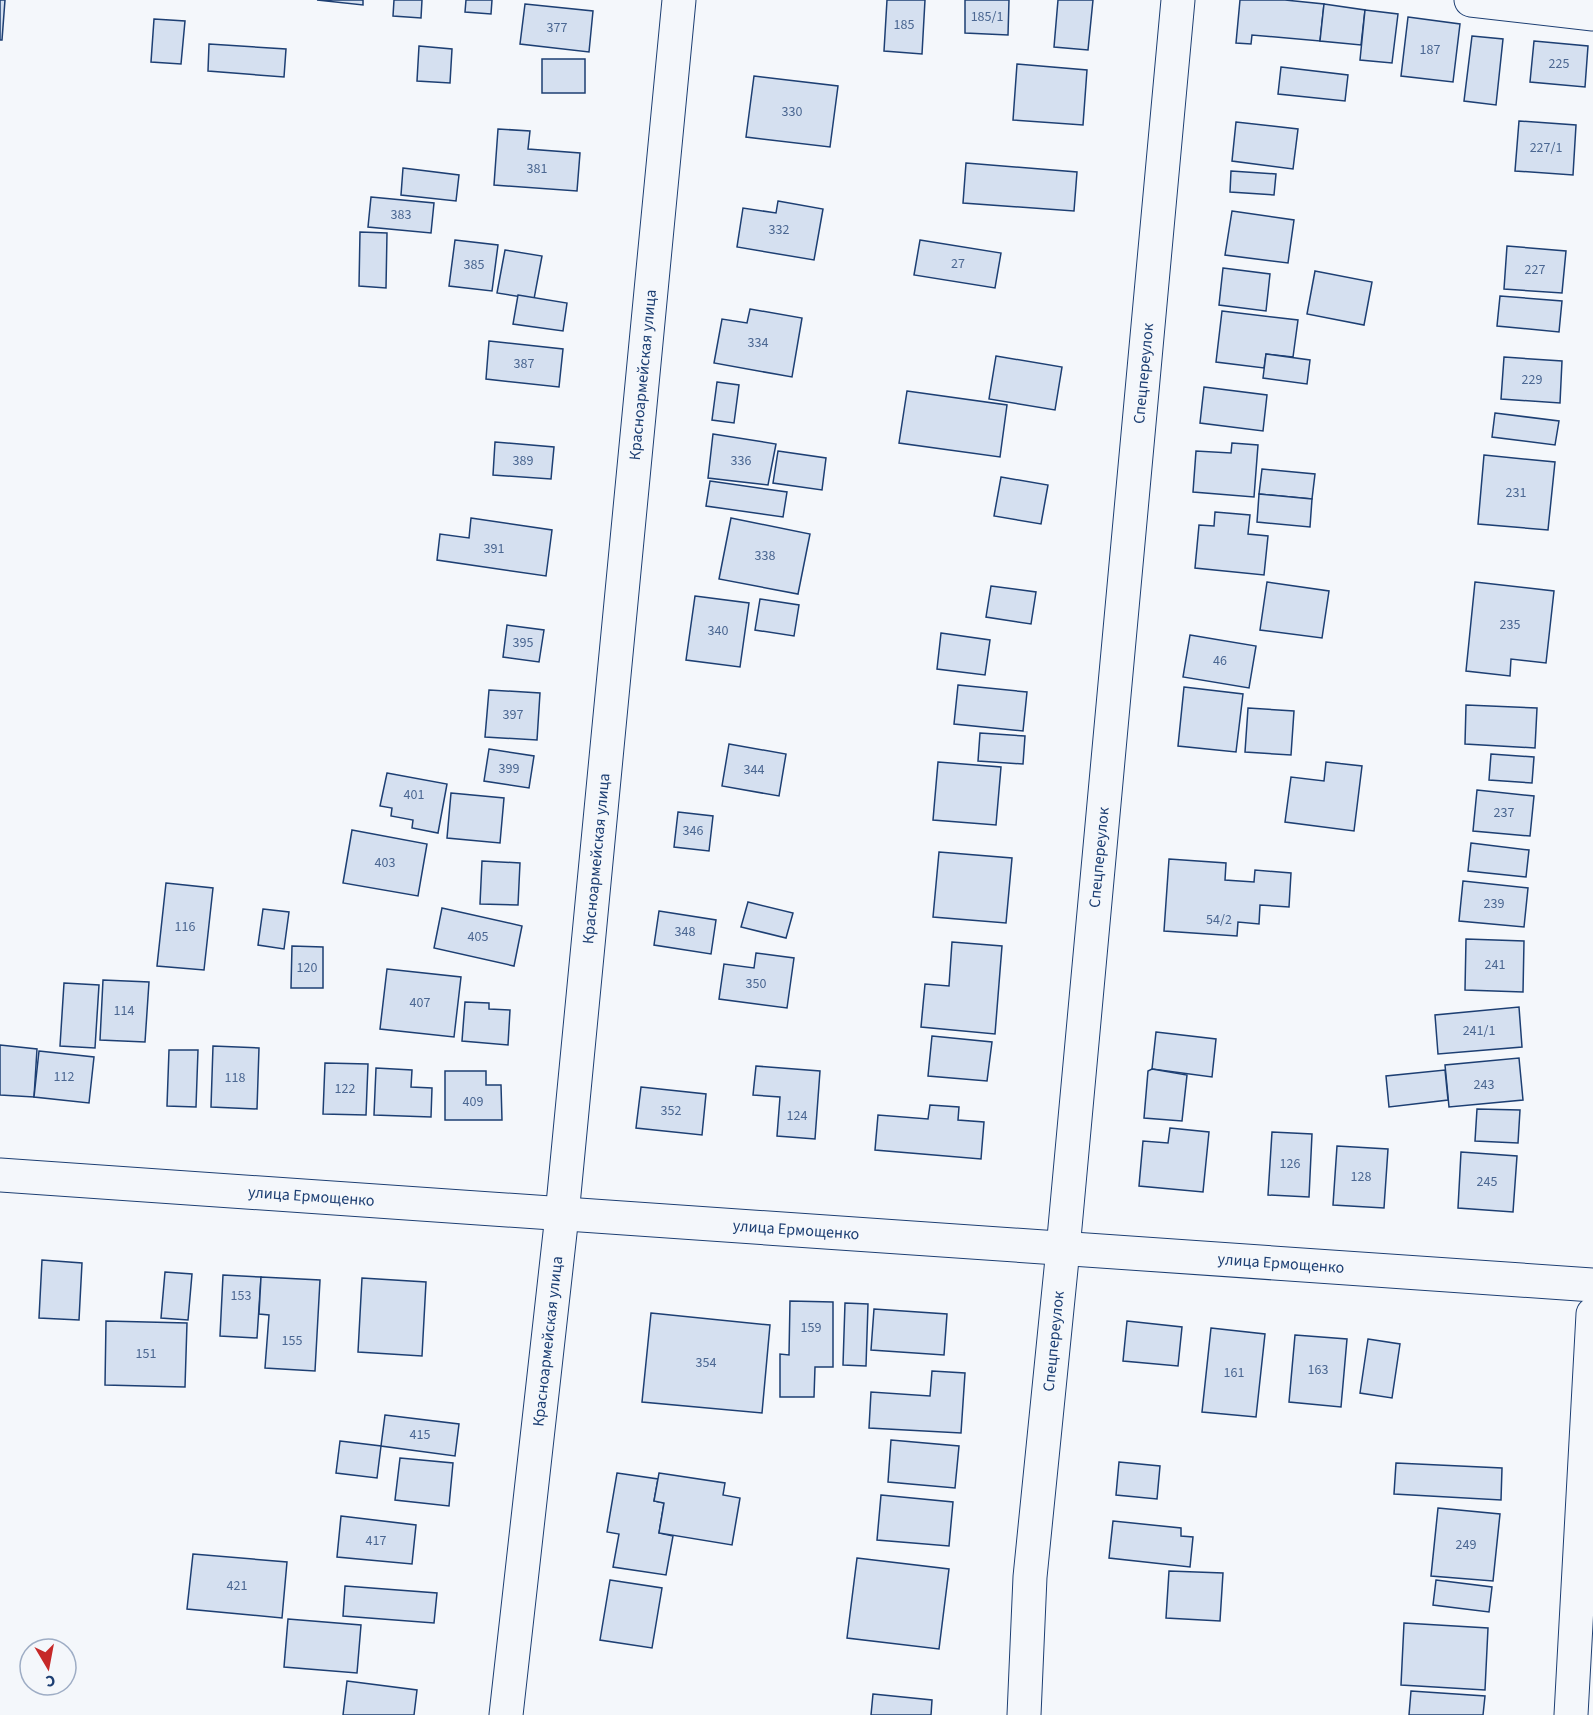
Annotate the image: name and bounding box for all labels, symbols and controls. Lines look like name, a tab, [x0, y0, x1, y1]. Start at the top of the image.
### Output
house number: 185/1	[971, 7, 1003, 27]
house number: 185	[894, 15, 914, 35]
house number: 377	[547, 18, 567, 38]
house number: 187	[1420, 40, 1440, 60]
house number: 225	[1549, 54, 1569, 74]
house number: 330	[782, 102, 802, 122]
house number: 227/1	[1530, 138, 1562, 158]
house number: 381	[527, 159, 547, 179]
house number: 383	[391, 205, 411, 225]
house number: 332	[769, 220, 789, 240]
house number: 27	[951, 254, 965, 274]
house number: 385	[464, 255, 484, 275]
house number: 227	[1525, 260, 1545, 280]
street label: Красноармейская улица	[624, 289, 662, 461]
street label: Спецпереулок	[1128, 322, 1159, 425]
house number: 334	[748, 333, 768, 353]
house number: 387	[514, 354, 534, 374]
house number: 229	[1522, 370, 1542, 390]
house number: 389	[513, 451, 533, 471]
house number: 336	[731, 451, 751, 471]
house number: 231	[1506, 483, 1526, 503]
house number: 391	[484, 539, 504, 559]
house number: 338	[755, 546, 775, 566]
house number: 235	[1500, 615, 1520, 635]
house number: 340	[708, 621, 728, 641]
house number: 395	[513, 633, 533, 653]
house number: 46	[1213, 651, 1227, 671]
house number: 397	[503, 705, 523, 725]
house number: 399	[499, 759, 519, 779]
house number: 344	[744, 760, 764, 780]
street label: Красноармейская улица	[577, 772, 615, 945]
house number: 401	[404, 785, 424, 805]
house number: 237	[1494, 803, 1514, 823]
street label: Спецпереулок	[1083, 806, 1115, 909]
house number: 346	[683, 821, 703, 841]
house number: 403	[375, 853, 395, 873]
house number: 239	[1484, 894, 1504, 914]
house number: 54/2	[1206, 910, 1232, 930]
house number: 116	[175, 917, 195, 937]
house number: 348	[675, 922, 695, 942]
house number: 405	[468, 927, 488, 947]
house number: 241	[1485, 955, 1505, 975]
house number: 120	[297, 958, 317, 978]
house number: 350	[746, 974, 766, 994]
house number: 407	[410, 993, 430, 1013]
house number: 114	[114, 1001, 134, 1021]
house number: 241/1	[1463, 1021, 1495, 1041]
house number: 112	[54, 1067, 74, 1087]
house number: 118	[225, 1068, 245, 1088]
house number: 243	[1474, 1075, 1494, 1095]
house number: 122	[335, 1079, 355, 1099]
house number: 409	[463, 1092, 483, 1112]
house number: 352	[661, 1101, 681, 1121]
house number: 124	[787, 1106, 807, 1126]
house number: 126	[1280, 1154, 1300, 1174]
house number: 128	[1351, 1167, 1371, 1187]
house number: 245	[1477, 1172, 1497, 1192]
street label: улица Ермощенко	[247, 1181, 375, 1212]
street label: улица Ермощенко	[732, 1215, 860, 1245]
street label: улица Ермощенко	[1217, 1248, 1345, 1279]
street label: Красноармейская улица	[527, 1255, 568, 1428]
house number: 153	[231, 1286, 251, 1306]
street label: Спецпереулок	[1038, 1290, 1070, 1393]
house number: 159	[801, 1318, 821, 1338]
house number: 155	[282, 1331, 302, 1351]
house number: 151	[136, 1344, 156, 1364]
house number: 354	[696, 1353, 716, 1373]
house number: 163	[1308, 1360, 1328, 1380]
house number: 161	[1224, 1363, 1244, 1383]
house number: 415	[410, 1425, 430, 1445]
house number: 417	[366, 1531, 386, 1551]
house number: 249	[1456, 1535, 1476, 1555]
house number: 421	[227, 1576, 247, 1596]
north arrow	[18, 1637, 78, 1697]
text: С	[44, 1669, 57, 1692]

